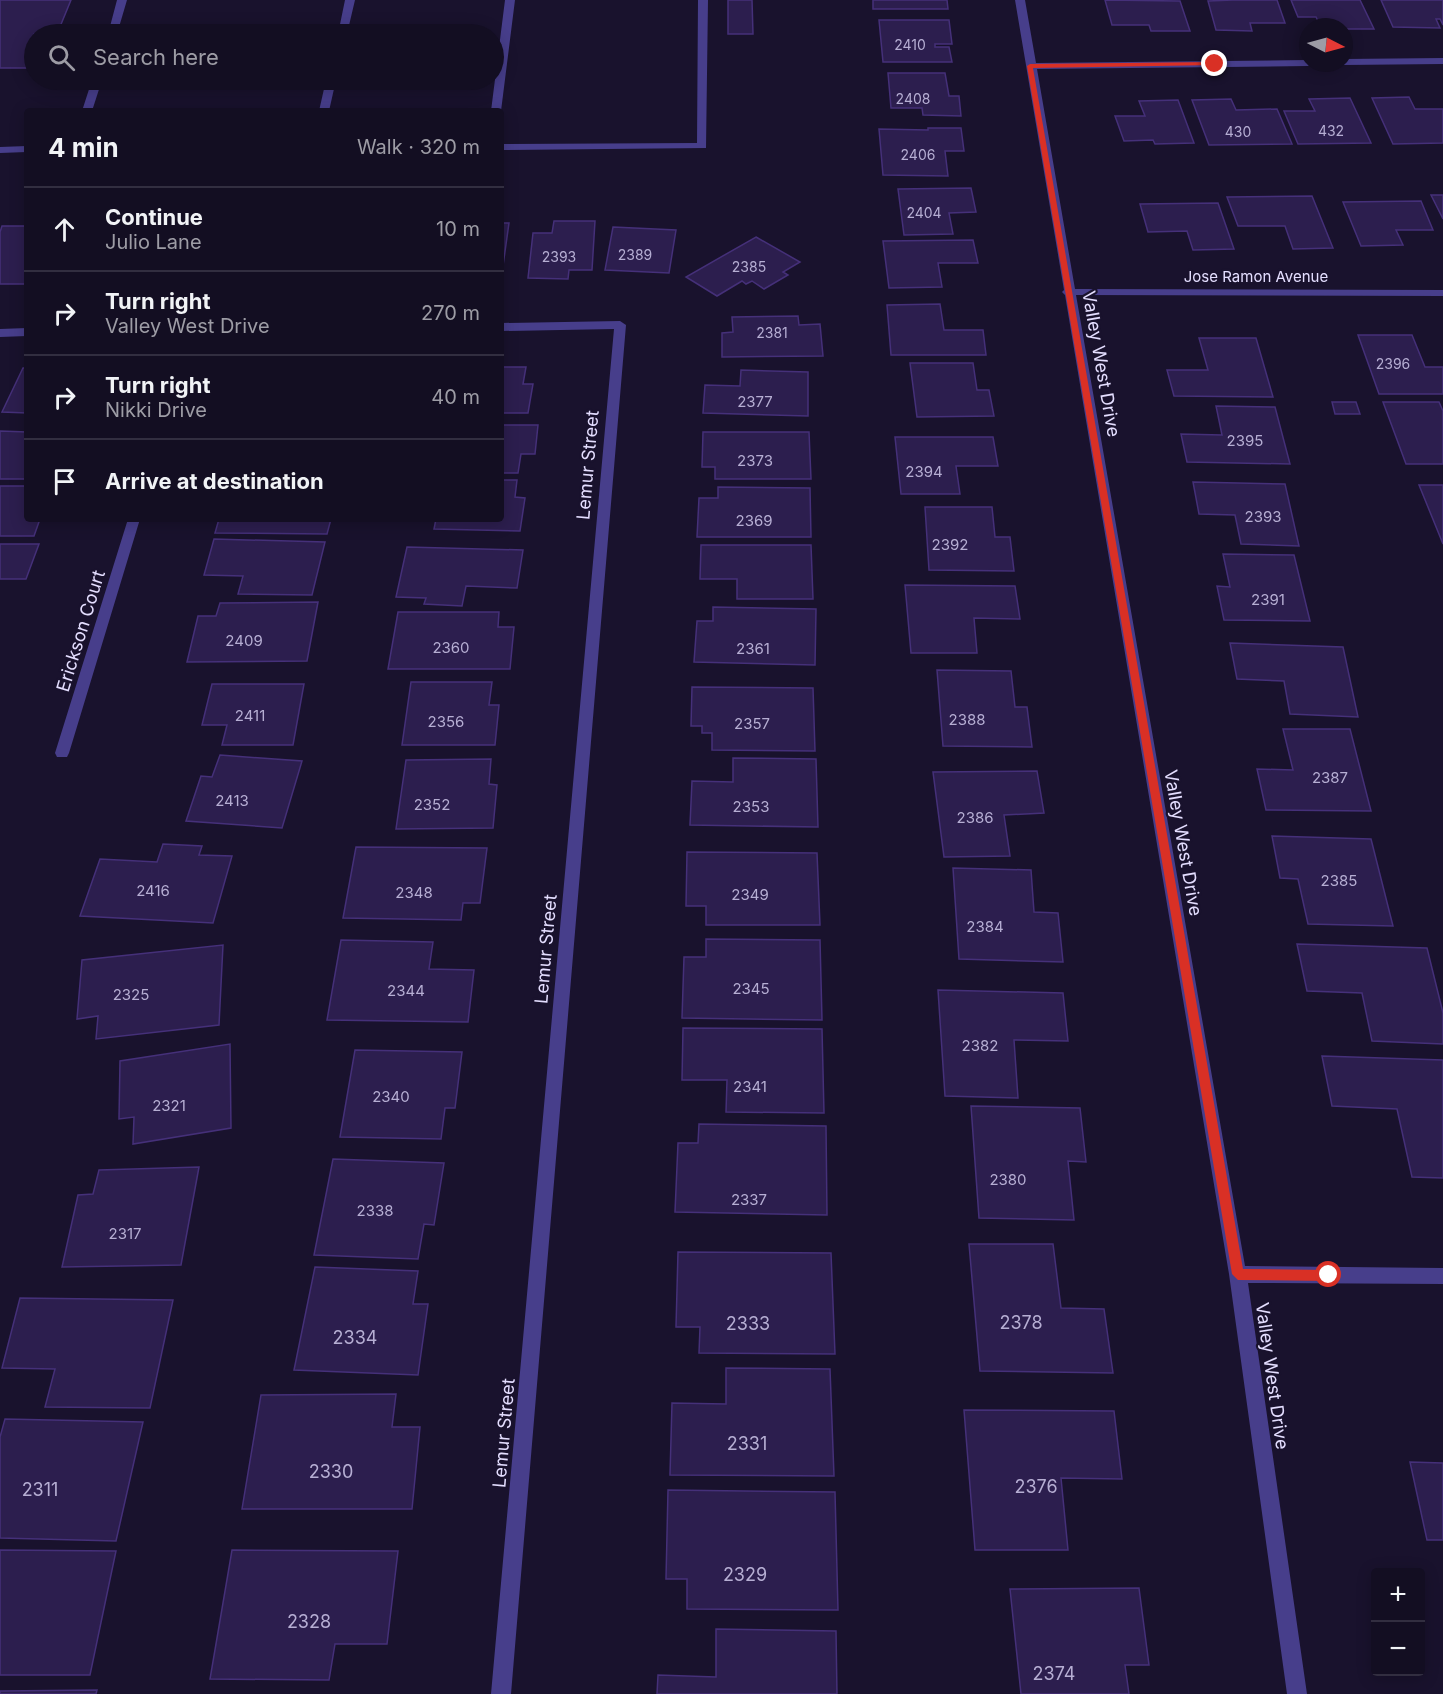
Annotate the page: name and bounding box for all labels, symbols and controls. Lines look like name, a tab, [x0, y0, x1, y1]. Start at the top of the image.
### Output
north arrow	[1299, 18, 1353, 72]
search box	[24, 24, 504, 90]
house number: 2410	[894, 36, 926, 53]
icon: search	[45, 41, 78, 74]
text: Search here	[93, 44, 219, 70]
route end	[1201, 50, 1227, 76]
house number: 2408	[896, 90, 930, 107]
house number: 432	[1318, 122, 1344, 139]
house number: 430	[1225, 123, 1251, 140]
text: 4 min	[48, 132, 119, 163]
text: Walk · 320 m	[357, 135, 480, 159]
house number: 2406	[901, 146, 935, 163]
text: Continue	[105, 204, 203, 230]
house number: 2404	[906, 204, 942, 221]
icon: ahead	[48, 213, 81, 246]
text: 10 m	[436, 217, 480, 241]
text: Julio Lane	[105, 230, 202, 254]
house number: 2389	[618, 246, 652, 263]
house number: 2393	[542, 248, 576, 265]
house number: 2385	[732, 258, 766, 275]
street label: Jose Ramon Avenue	[1184, 267, 1328, 286]
text: Turn right	[105, 288, 211, 314]
street label: Valley West Drive	[1078, 289, 1125, 439]
icon: right	[48, 297, 81, 330]
text: 270 m	[421, 301, 480, 325]
text: Valley West Drive	[105, 314, 270, 338]
house number: 2381	[756, 324, 788, 341]
house number: 2396	[1376, 355, 1410, 372]
text: Turn right	[105, 372, 211, 398]
icon: right	[48, 381, 81, 414]
text: 40 m	[431, 385, 480, 409]
house number: 2377	[737, 392, 773, 411]
text: Nikki Drive	[105, 398, 207, 422]
street label: Lemur Street	[572, 409, 603, 521]
house number: 2395	[1227, 431, 1263, 450]
house number: 2373	[737, 451, 773, 470]
house number: 2394	[905, 462, 943, 481]
icon: arrive	[48, 465, 81, 498]
text: Arrive at destination	[105, 468, 324, 494]
house number: 2393	[1245, 507, 1281, 526]
house number: 2369	[735, 511, 773, 530]
house number: 2392	[932, 535, 968, 554]
street label: Erickson Court	[52, 567, 109, 694]
house number: 2391	[1251, 590, 1285, 609]
house number: 2409	[225, 631, 263, 650]
house number: 2360	[432, 638, 470, 657]
house number: 2361	[736, 639, 770, 658]
house number: 2411	[235, 706, 265, 725]
house number: 2388	[949, 710, 985, 729]
house number: 2356	[428, 712, 464, 731]
house number: 2357	[734, 714, 770, 733]
street label: Valley West Drive	[1160, 768, 1207, 918]
house number: 2387	[1312, 768, 1348, 787]
house number: 2413	[215, 791, 249, 810]
house number: 2352	[414, 795, 450, 814]
house number: 2353	[733, 797, 769, 816]
house number: 2386	[957, 808, 994, 827]
house number: 2385	[1321, 871, 1357, 890]
house number: 2416	[136, 881, 170, 900]
house number: 2348	[395, 883, 433, 902]
house number: 2349	[731, 885, 769, 904]
street label: Lemur Street	[530, 893, 561, 1005]
house number: 2384	[966, 917, 1004, 936]
house number: 2345	[732, 979, 770, 998]
house number: 2344	[387, 981, 425, 1000]
house number: 2325	[113, 985, 149, 1004]
house number: 2382	[962, 1036, 998, 1055]
house number: 2341	[733, 1077, 767, 1096]
house number: 2340	[372, 1087, 410, 1106]
house number: 2321	[152, 1096, 186, 1115]
house number: 2380	[989, 1170, 1027, 1189]
house number: 2337	[731, 1190, 767, 1209]
house number: 2338	[357, 1201, 393, 1220]
house number: 2317	[108, 1224, 142, 1243]
route start	[1315, 1261, 1341, 1287]
street label: Valley West Drive	[1252, 1301, 1293, 1451]
house number: 2378	[999, 1312, 1043, 1333]
house number: 2333	[726, 1313, 770, 1334]
house number: 2334	[333, 1327, 377, 1348]
street label: Lemur Street	[488, 1377, 519, 1489]
house number: 2331	[727, 1433, 767, 1454]
house number: 2330	[309, 1461, 353, 1482]
house number: 2376	[1014, 1476, 1058, 1497]
house number: 2311	[22, 1479, 58, 1500]
house number: 2329	[723, 1564, 767, 1585]
map controls	[1371, 1568, 1425, 1676]
button: +	[1371, 1568, 1425, 1622]
house number: 2328	[287, 1611, 331, 1632]
button: −	[1371, 1622, 1425, 1676]
house number: 2374	[1033, 1663, 1075, 1684]

